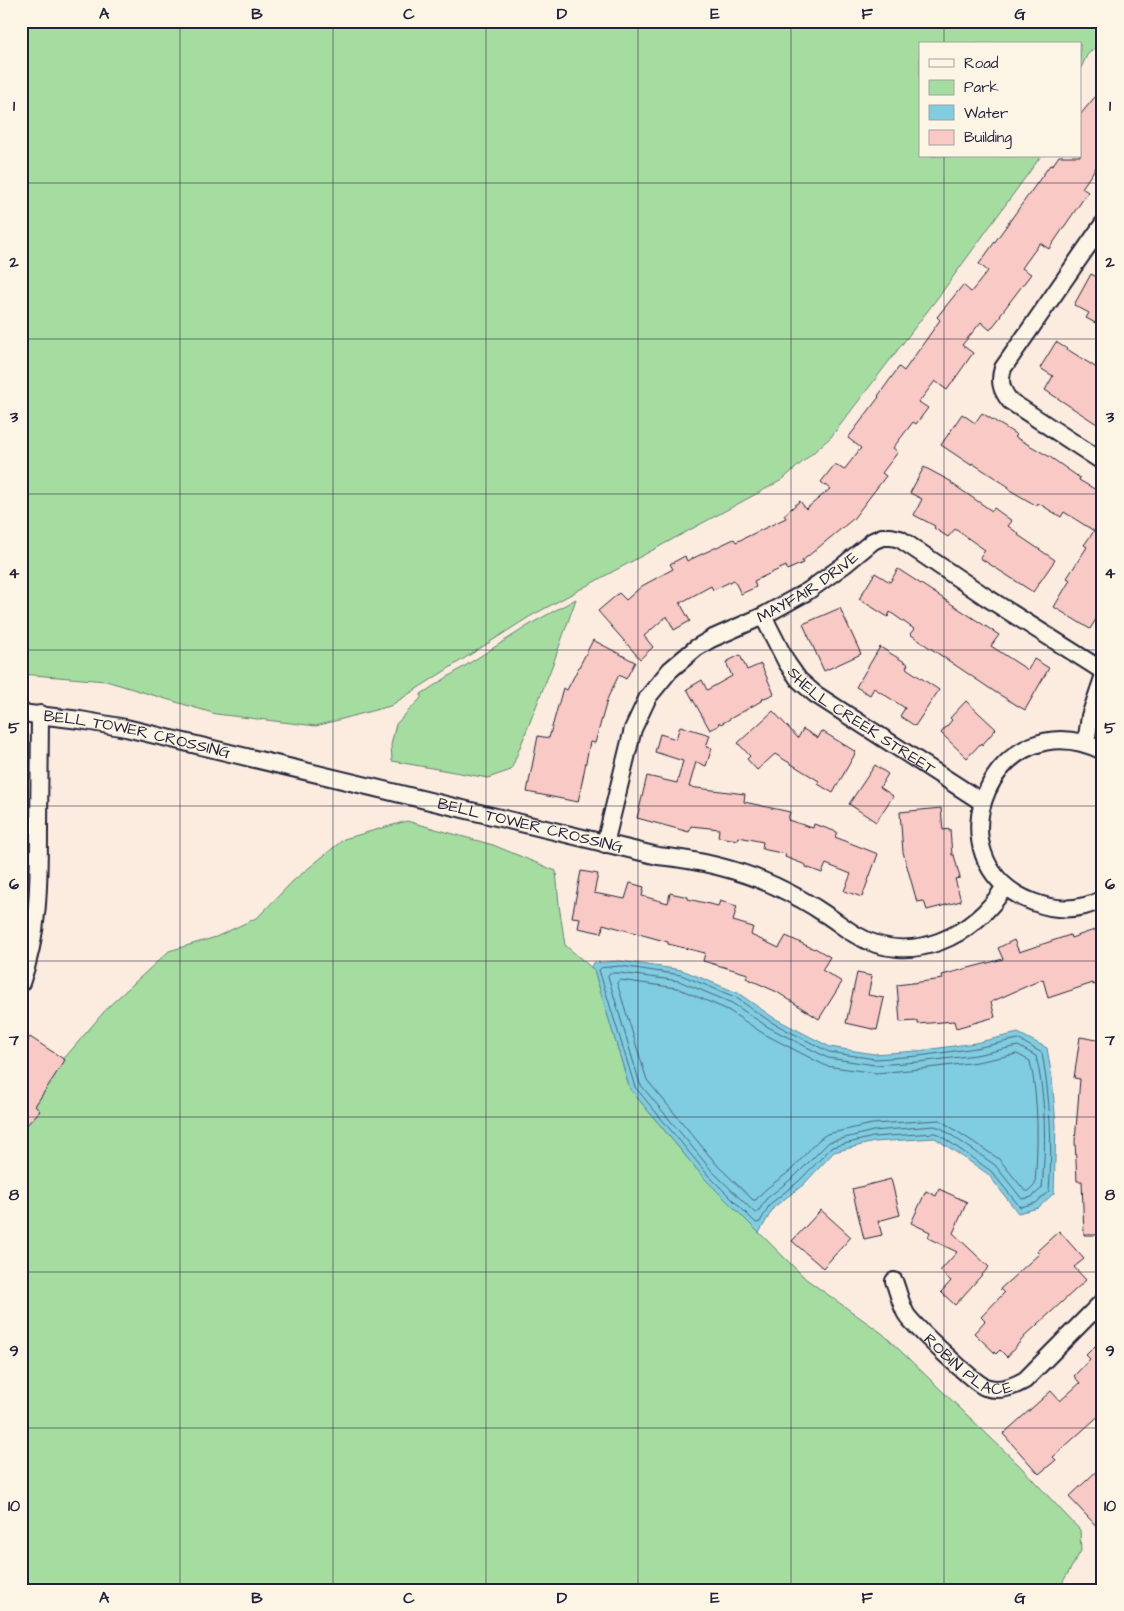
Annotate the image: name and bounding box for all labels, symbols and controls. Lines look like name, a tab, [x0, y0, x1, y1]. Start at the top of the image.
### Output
text: A	[99, 3, 110, 25]
text: B	[251, 3, 263, 25]
text: C	[403, 3, 415, 25]
text: D	[557, 3, 568, 25]
text: E	[710, 3, 720, 25]
text: F	[861, 3, 873, 25]
text: G	[1014, 3, 1026, 25]
legend	[919, 42, 1082, 158]
text: Road	[964, 53, 999, 74]
text: Park	[964, 77, 999, 98]
text: 1	[13, 95, 16, 117]
text: 1	[1109, 95, 1112, 117]
text: Water	[964, 103, 1008, 124]
text: Building	[964, 127, 1012, 149]
text: 2	[8, 251, 19, 273]
text: 2	[1104, 251, 1115, 273]
text: 3	[9, 406, 19, 428]
text: 3	[1105, 406, 1115, 428]
street label: MAYFAIR DRIVE	[753, 546, 864, 628]
text: 4	[9, 562, 20, 584]
text: 4	[1105, 562, 1116, 584]
street label: SHELL CREEK STREET	[782, 662, 940, 780]
street label: BELL TOWER CROSSING	[43, 705, 232, 764]
text: 5	[8, 717, 20, 739]
text: 5	[1104, 717, 1116, 739]
street label: BELL TOWER CROSSING	[435, 792, 625, 858]
text: 6	[9, 873, 19, 895]
text: 6	[1105, 873, 1115, 895]
text: 7	[8, 1029, 19, 1051]
text: 7	[1104, 1029, 1115, 1051]
text: 8	[9, 1184, 20, 1206]
text: 8	[1105, 1184, 1116, 1206]
street label: ROBIN PLACE	[919, 1329, 1015, 1400]
text: 9	[9, 1340, 19, 1362]
text: 9	[1105, 1340, 1115, 1362]
text: 10	[8, 1495, 20, 1517]
text: 10	[1104, 1495, 1116, 1517]
text: A	[99, 1587, 110, 1609]
text: B	[251, 1587, 263, 1609]
text: C	[403, 1587, 415, 1609]
text: D	[557, 1587, 568, 1609]
text: E	[710, 1587, 720, 1609]
text: F	[861, 1587, 873, 1609]
text: G	[1014, 1587, 1026, 1609]

